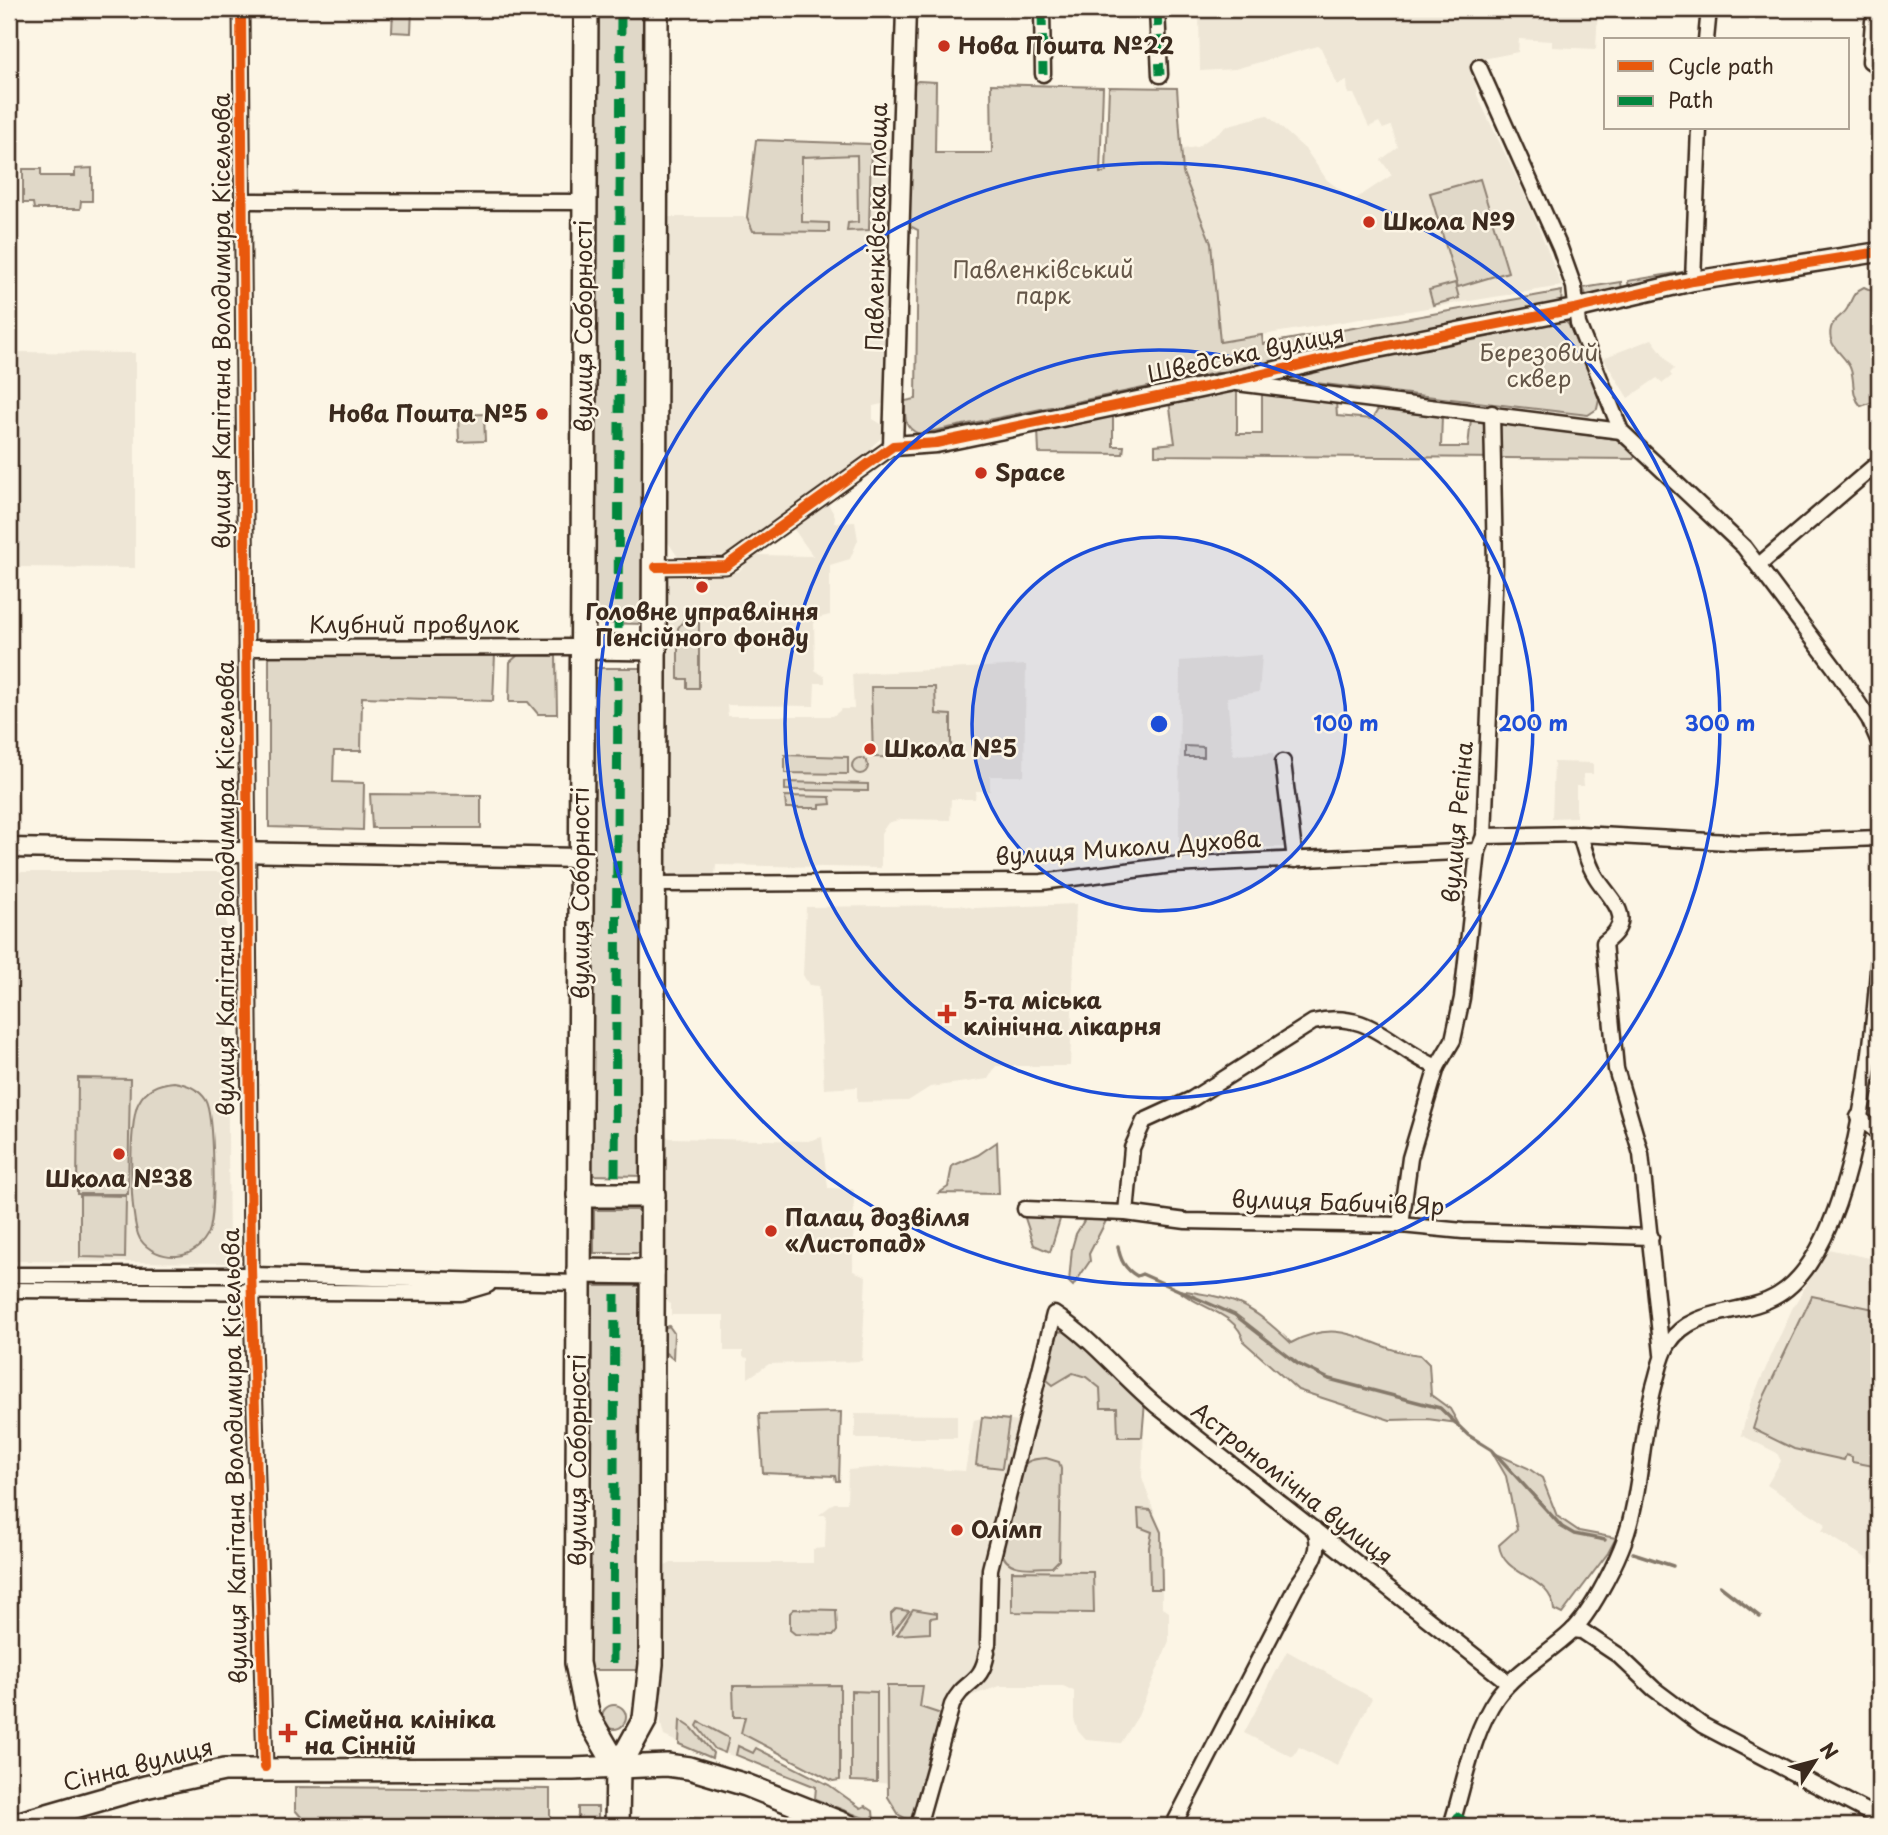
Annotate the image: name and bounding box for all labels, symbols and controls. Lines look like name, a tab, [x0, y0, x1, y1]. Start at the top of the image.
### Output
place label: Нова Пошта №22	[958, 27, 1174, 62]
marker: Нова Пошта №22	[936, 38, 952, 54]
legend	[1604, 38, 1850, 130]
text: Cycle path	[1668, 49, 1774, 81]
text: Path	[1668, 83, 1713, 115]
street label: вулиця Капітана Володимира Кісельова	[203, 92, 238, 549]
street label: Павленківська площа	[856, 102, 895, 351]
place label: Школа №9	[1383, 203, 1515, 238]
marker: Школа №9	[1361, 214, 1377, 230]
street label: вулиця Соборності	[565, 220, 600, 432]
park label: Павленківський парк	[952, 251, 1134, 312]
street label: Шведська вулиця	[1144, 315, 1348, 391]
park label: Березовий сквер	[1480, 334, 1598, 395]
place label: Нова Пошта №5	[328, 395, 528, 430]
marker: Нова Пошта №5	[534, 406, 550, 422]
place label: Space	[995, 454, 1066, 489]
marker: Space	[973, 465, 989, 481]
marker: Головне управління Пенсійного фонду	[694, 579, 710, 595]
place label: Головне управління Пенсійного фонду	[585, 593, 819, 654]
street label: Клубний провулок	[309, 606, 519, 641]
street label: вулиця Капітана Володимира Кісельова	[207, 659, 242, 1116]
text: 100 m	[1313, 706, 1379, 738]
text: 200 m	[1498, 706, 1568, 738]
text: 300 m	[1685, 706, 1755, 738]
centre of rings	[1147, 712, 1171, 736]
place label: Школа №5	[884, 730, 1017, 765]
street label: вулиця Рєпіна	[1432, 739, 1481, 904]
marker: Школа №5	[862, 741, 878, 757]
street label: вулиця Соборності	[562, 787, 597, 999]
street label: вулиця Миколи Духова	[994, 820, 1262, 873]
place label: 5-та міська клінічна лікарня	[963, 982, 1161, 1043]
marker: 5-та міська клінічна лікарня	[937, 1004, 957, 1024]
marker: Школа №38	[111, 1146, 127, 1162]
place label: Школа №38	[45, 1160, 193, 1195]
street label: вулиця Бабичів Яр	[1231, 1180, 1445, 1223]
place label: Палац дозвілля «Листопад»	[785, 1199, 970, 1260]
marker: Палац дозвілля «Листопад»	[763, 1223, 779, 1239]
street label: вулиця Капітана Володимира Кісельова	[212, 1227, 255, 1684]
street label: вулиця Соборності	[559, 1354, 594, 1566]
street label: Астрономічна вулиця	[1185, 1393, 1401, 1573]
place label: Олімп	[971, 1511, 1043, 1546]
marker: Олімп	[949, 1522, 965, 1538]
place label: Сімейна клініка на Сінній	[304, 1701, 496, 1762]
marker: Сімейна клініка на Сінній	[278, 1723, 298, 1743]
north arrow	[1780, 1727, 1850, 1797]
street label: Сінна вулиця	[59, 1728, 216, 1799]
text: N	[1814, 1736, 1845, 1765]

